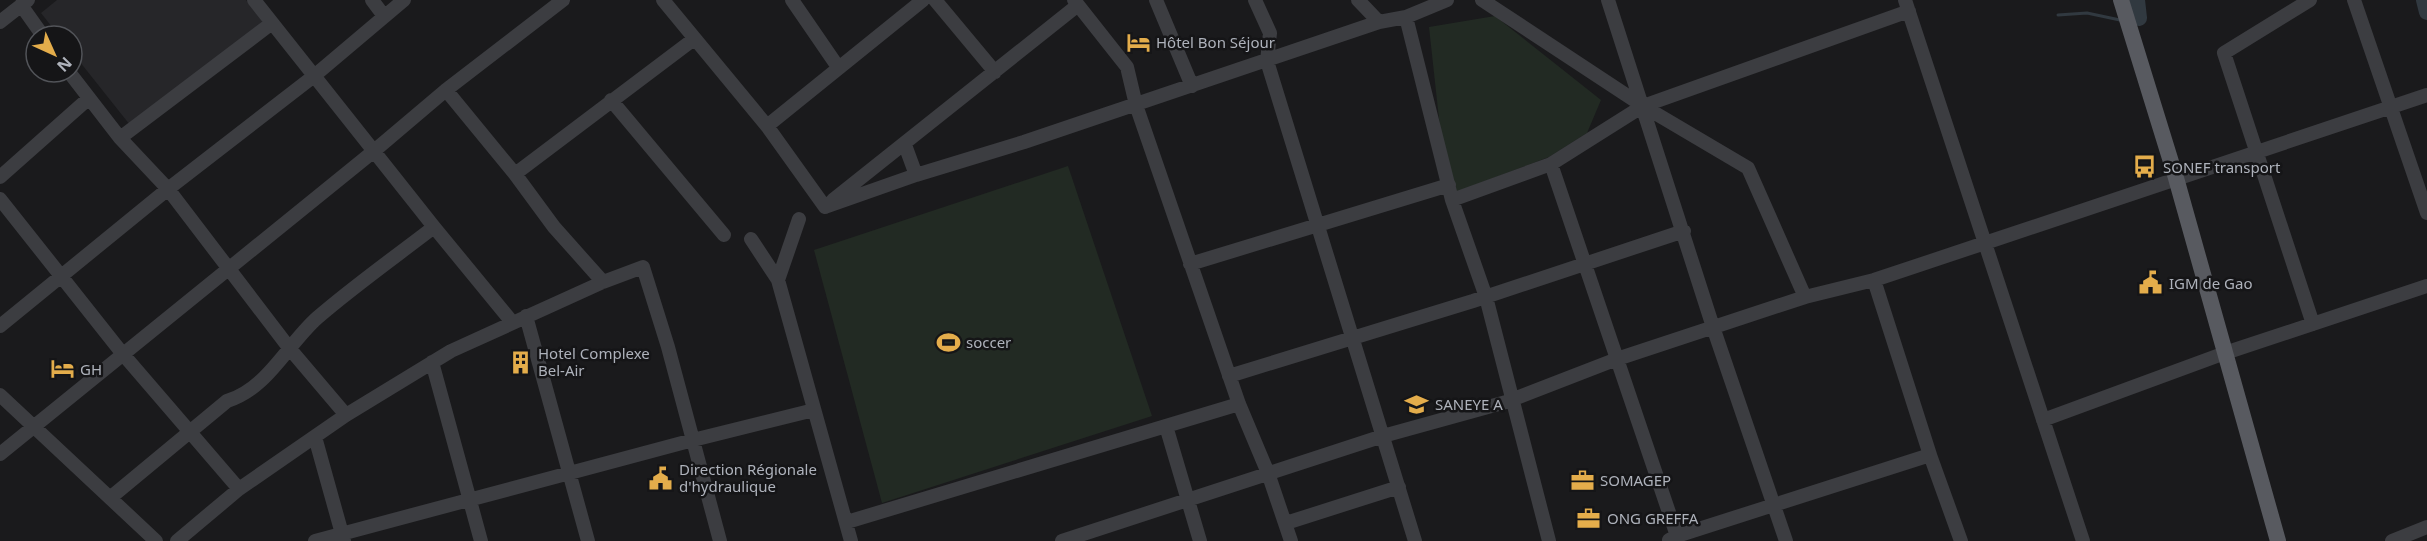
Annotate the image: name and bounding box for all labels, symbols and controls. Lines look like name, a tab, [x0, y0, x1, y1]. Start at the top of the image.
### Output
north arrow	[24, 24, 84, 84]
hotel icon: Hôtel Bon Séjour	[1125, 29, 1151, 55]
place label: Hôtel Bon Séjour	[1156, 32, 1275, 52]
text: N	[52, 52, 77, 77]
bus stop icon: SONEF transport	[2132, 154, 2158, 180]
place label: SONEF transport	[2163, 157, 2281, 177]
public building icon: IGM de Gao	[2138, 270, 2164, 296]
place label: IGM de Gao	[2169, 273, 2253, 293]
sports icon: soccer	[935, 329, 961, 355]
place label: soccer	[966, 332, 1011, 352]
place label: Hotel Complexe Bel-Air	[538, 343, 650, 380]
building icon: Hotel Complexe Bel-Air	[507, 349, 533, 375]
hotel icon: GH	[49, 356, 75, 382]
place label: GH	[80, 359, 102, 379]
school or university icon: SANEYE A	[1404, 391, 1430, 417]
place label: SANEYE A	[1435, 394, 1503, 414]
place label: Direction Régionale d'hydraulique	[679, 459, 817, 496]
public building icon: Direction Régionale d'hydraulique	[648, 465, 674, 491]
office icon: SOMAGEP	[1569, 467, 1595, 493]
place label: SOMAGEP	[1600, 470, 1671, 490]
office icon: ONG GREFFA	[1576, 505, 1602, 531]
place label: ONG GREFFA	[1607, 508, 1699, 528]

